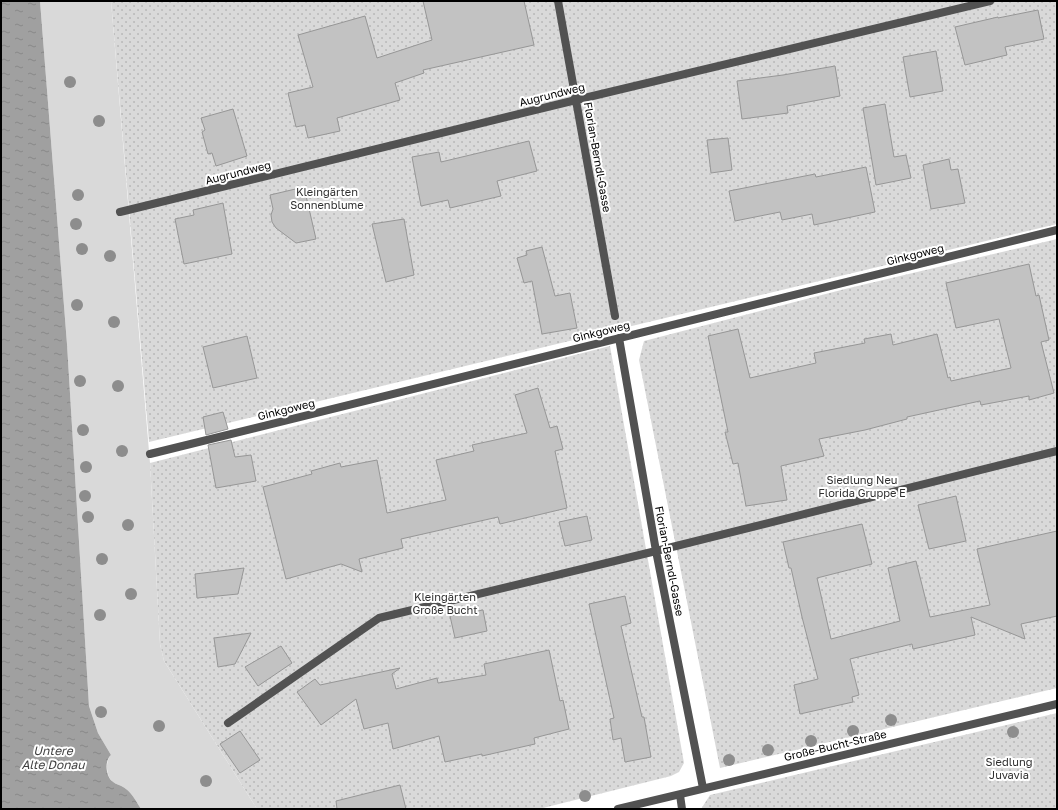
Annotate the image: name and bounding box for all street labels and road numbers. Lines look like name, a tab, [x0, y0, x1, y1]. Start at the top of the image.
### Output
street label: Augrundweg	[518, 80, 586, 108]
street label: Florian-Berndl-Gasse	[582, 101, 614, 213]
street label: Augrundweg	[204, 158, 272, 186]
street label: Ginkgoweg	[885, 241, 945, 267]
street label: Ginkgoweg	[571, 318, 631, 344]
street label: Ginkgoweg	[256, 396, 316, 422]
street label: Florian-Berndl-Gasse	[653, 505, 687, 617]
street label: Große-Bucht-Straße	[782, 727, 888, 763]

